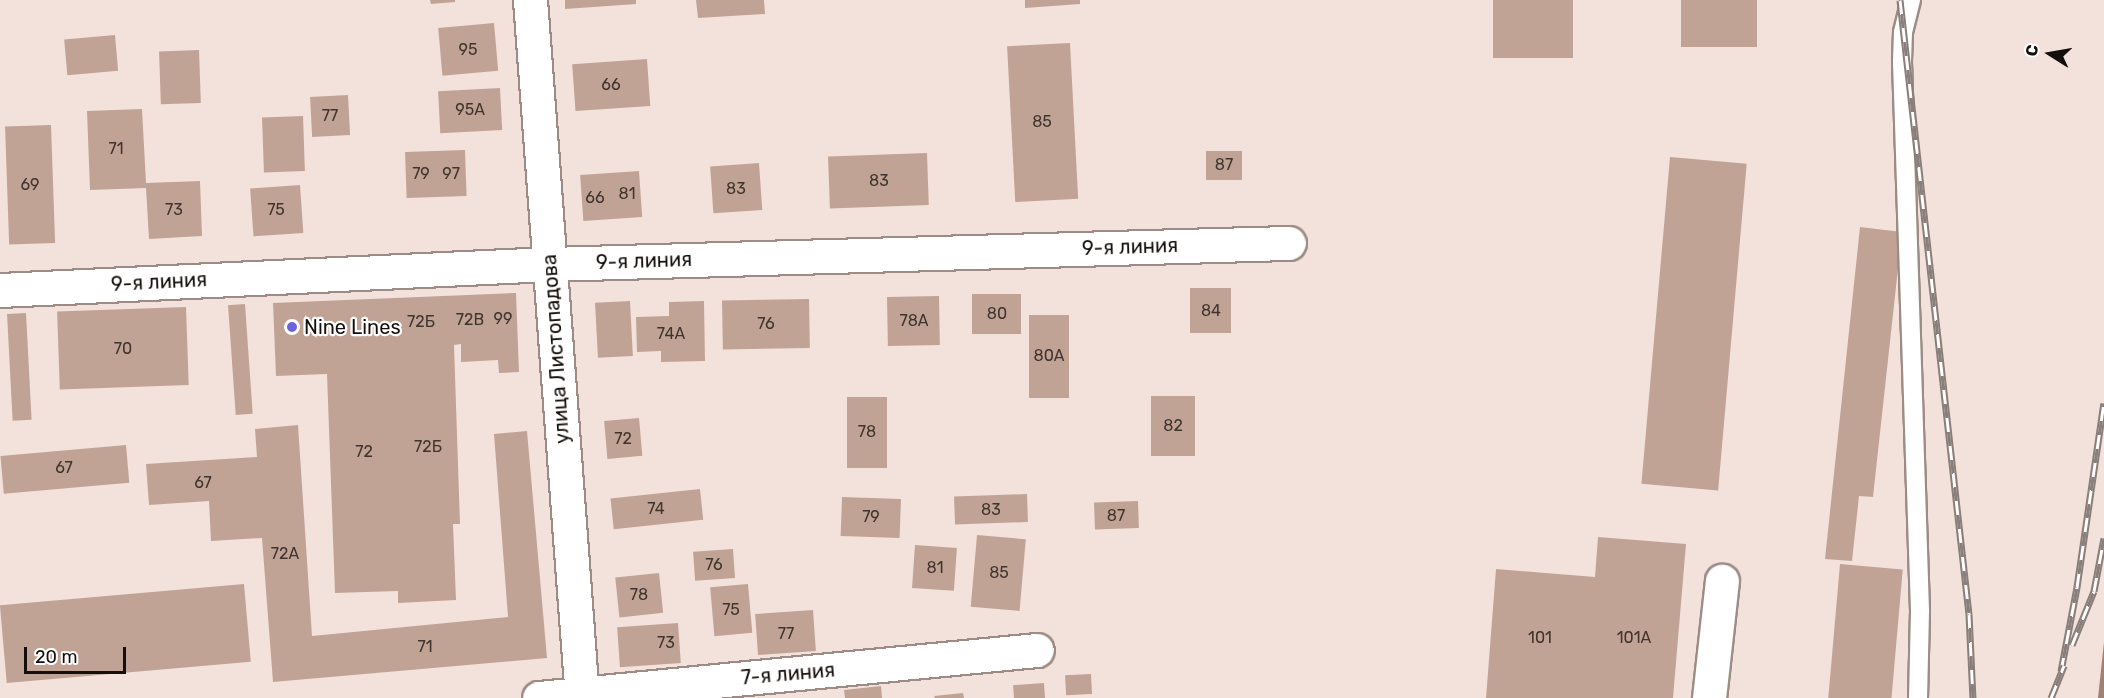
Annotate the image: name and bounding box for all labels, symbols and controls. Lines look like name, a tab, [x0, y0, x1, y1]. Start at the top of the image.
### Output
north arrow	[2020, 24, 2080, 84]
house number: 95	[459, 40, 477, 60]
text: С	[2021, 43, 2042, 58]
house number: 66	[601, 75, 621, 95]
house number: 95А	[455, 100, 485, 120]
house number: 77	[322, 106, 338, 126]
house number: 85	[1032, 112, 1052, 132]
house number: 71	[108, 139, 124, 159]
house number: 87	[1215, 155, 1233, 175]
house number: 79	[412, 164, 430, 184]
house number: 97	[442, 164, 460, 184]
house number: 83	[869, 171, 889, 191]
house number: 69	[20, 175, 40, 195]
house number: 83	[726, 179, 746, 199]
house number: 81	[618, 184, 636, 204]
house number: 66	[585, 188, 605, 208]
house number: 73	[165, 200, 183, 220]
house number: 75	[267, 200, 285, 220]
street label: 9-я линия	[1082, 233, 1178, 261]
street label: 9-я линия	[596, 247, 692, 275]
street label: улица Листопадова	[537, 253, 575, 445]
street label: 9-я линия	[110, 268, 208, 296]
house number: 84	[1201, 301, 1221, 321]
house number: 80	[987, 304, 1007, 324]
house number: 99	[494, 309, 512, 329]
house number: 72В	[456, 310, 484, 330]
house number: 78А	[899, 311, 929, 331]
house number: 72Б	[407, 312, 435, 332]
house number: 76	[757, 314, 775, 334]
place label: Nine Lines	[304, 315, 401, 339]
marker: Nine Lines	[285, 320, 299, 334]
house number: 74А	[657, 324, 685, 344]
house number: 70	[114, 339, 132, 359]
house number: 80А	[1033, 346, 1065, 366]
house number: 82	[1163, 416, 1183, 436]
house number: 78	[858, 422, 876, 442]
house number: 72	[614, 429, 632, 449]
house number: 72Б	[414, 437, 442, 457]
house number: 72	[355, 442, 373, 462]
house number: 67	[55, 458, 73, 478]
house number: 67	[194, 473, 212, 493]
house number: 74	[647, 499, 665, 519]
house number: 83	[981, 500, 1001, 520]
house number: 87	[1107, 506, 1125, 526]
house number: 79	[862, 507, 880, 527]
house number: 72А	[271, 544, 299, 564]
house number: 76	[705, 555, 723, 575]
house number: 81	[926, 558, 944, 578]
house number: 85	[989, 563, 1009, 583]
house number: 78	[630, 585, 648, 605]
house number: 75	[722, 600, 740, 620]
house number: 77	[778, 624, 794, 644]
house number: 101	[1528, 628, 1552, 648]
house number: 101А	[1617, 628, 1651, 648]
house number: 73	[657, 633, 675, 653]
scale bar	[27, 635, 129, 673]
house number: 71	[417, 637, 433, 657]
text: 20 m	[35, 646, 77, 668]
street label: 7-я линия	[740, 658, 836, 690]

